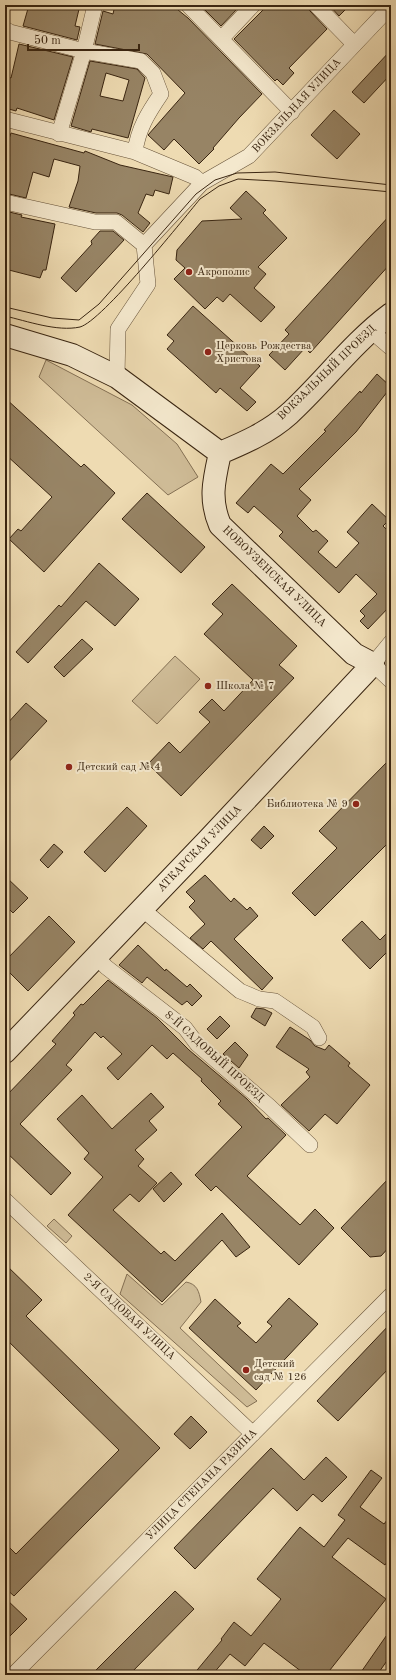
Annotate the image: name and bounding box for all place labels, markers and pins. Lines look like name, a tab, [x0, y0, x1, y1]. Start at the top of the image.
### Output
marker: Акрополис	[184, 267, 194, 277]
place label: Акрополис	[197, 267, 250, 278]
place label: Церковь Рождества Христова	[216, 341, 312, 365]
marker: Церковь Рождества Христова	[203, 347, 213, 357]
marker: Школа № 7	[203, 681, 213, 691]
place label: Школа № 7	[216, 681, 274, 692]
marker: Детский сад № 4	[64, 762, 74, 772]
place label: Детский сад № 4	[77, 762, 161, 773]
place label: Библиотека № 9	[266, 799, 348, 810]
marker: Библиотека № 9	[351, 799, 361, 809]
place label: Детский сад № 126	[254, 1359, 307, 1383]
marker: Детский сад № 126	[241, 1365, 251, 1375]

